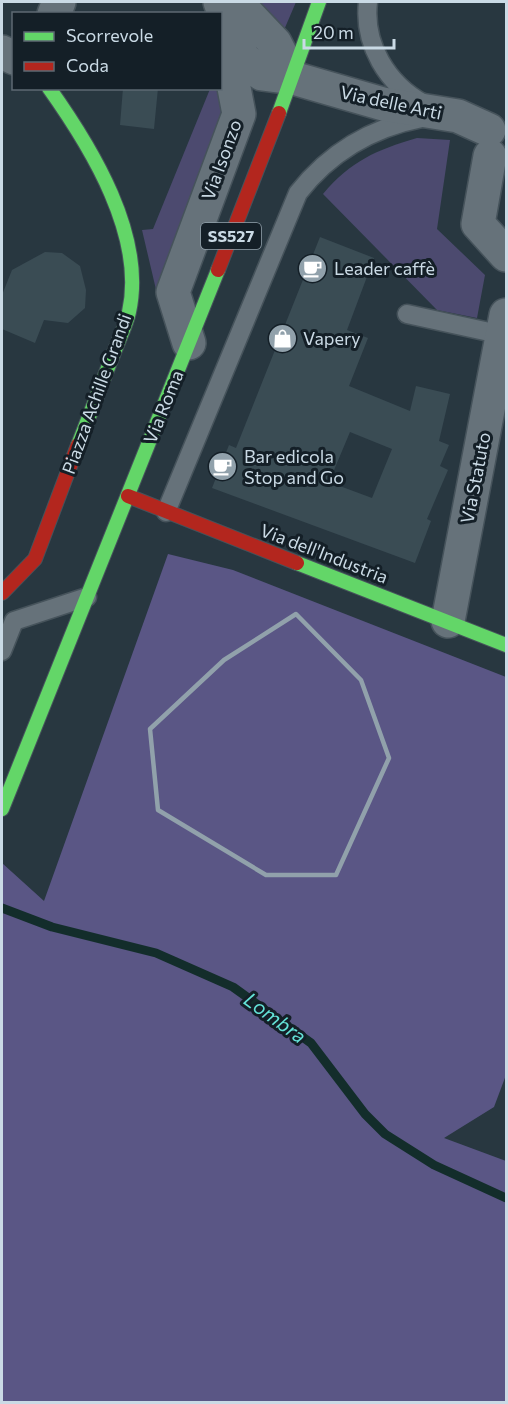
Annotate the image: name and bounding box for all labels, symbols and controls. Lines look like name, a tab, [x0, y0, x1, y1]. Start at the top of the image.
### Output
legend	[12, 12, 222, 90]
scale bar	[304, 12, 394, 50]
text: 20 m	[313, 21, 354, 43]
text: Scorrevole	[66, 24, 153, 46]
text: Coda	[66, 54, 109, 76]
street label: Via delle Arti	[338, 81, 444, 124]
street label: Via Isonzo	[196, 117, 246, 203]
road number: SS527	[201, 223, 261, 249]
cafe icon: Leader caffè	[297, 253, 329, 285]
place label: Leader caffè	[334, 257, 435, 279]
street label: Piazza Achille Grandi	[57, 310, 135, 477]
shop icon: Vapery	[266, 323, 298, 355]
place label: Vapery	[303, 327, 360, 349]
street label: Via Roma	[138, 367, 188, 447]
street label: Via Statuto	[455, 430, 495, 525]
place label: Bar edicola Stop and Go	[244, 445, 344, 488]
cafe icon: Bar edicola Stop and Go	[207, 451, 239, 483]
street label: Via dell'Industria	[257, 519, 391, 588]
water label: Lombra	[240, 987, 311, 1048]

